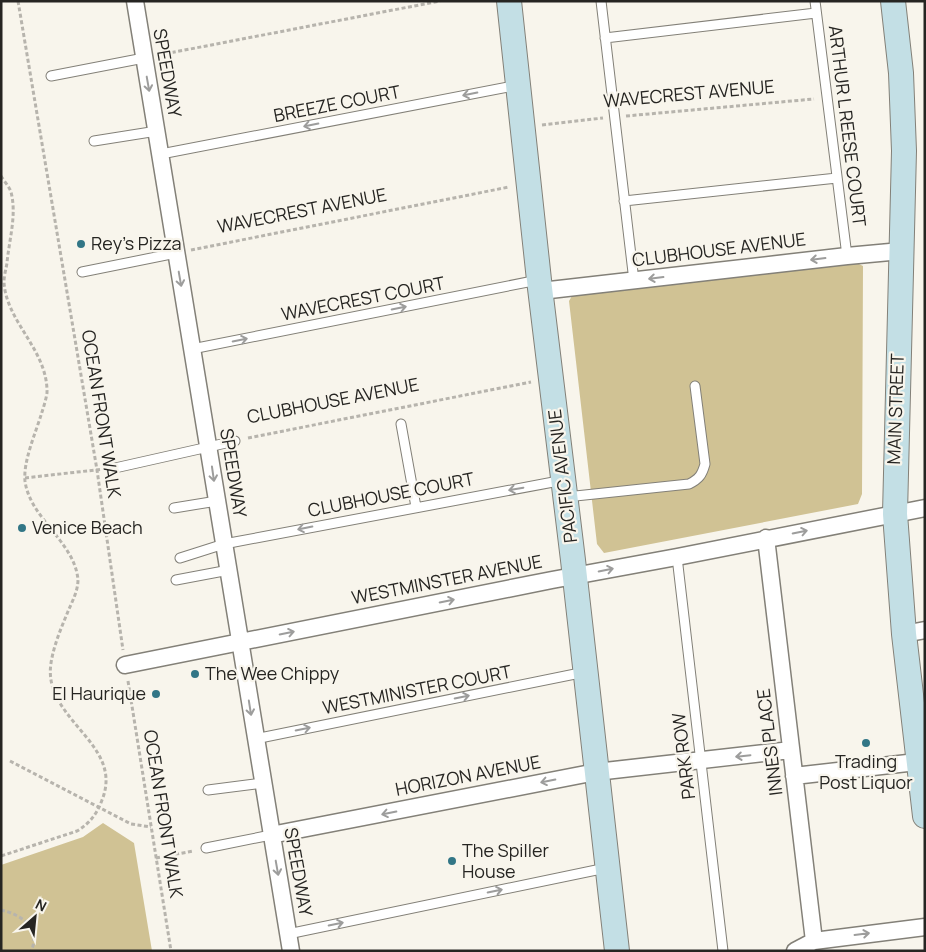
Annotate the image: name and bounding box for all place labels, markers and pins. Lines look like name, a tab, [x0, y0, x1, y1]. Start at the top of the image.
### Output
place label: Rey's Pizza	[91, 231, 181, 255]
marker: Rey's Pizza	[75, 238, 87, 250]
place label: Venice Beach	[32, 515, 143, 539]
marker: Venice Beach	[16, 522, 28, 534]
place label: The Wee Chippy	[205, 661, 340, 685]
marker: The Wee Chippy	[189, 668, 201, 680]
place label: El Haurique	[52, 681, 146, 705]
marker: El Haurique	[150, 688, 162, 700]
marker: Trading Post Liquor	[860, 737, 872, 749]
place label: Trading Post Liquor	[819, 749, 913, 794]
place label: The Spiller House	[462, 838, 549, 883]
marker: The Spiller House	[446, 855, 458, 867]

